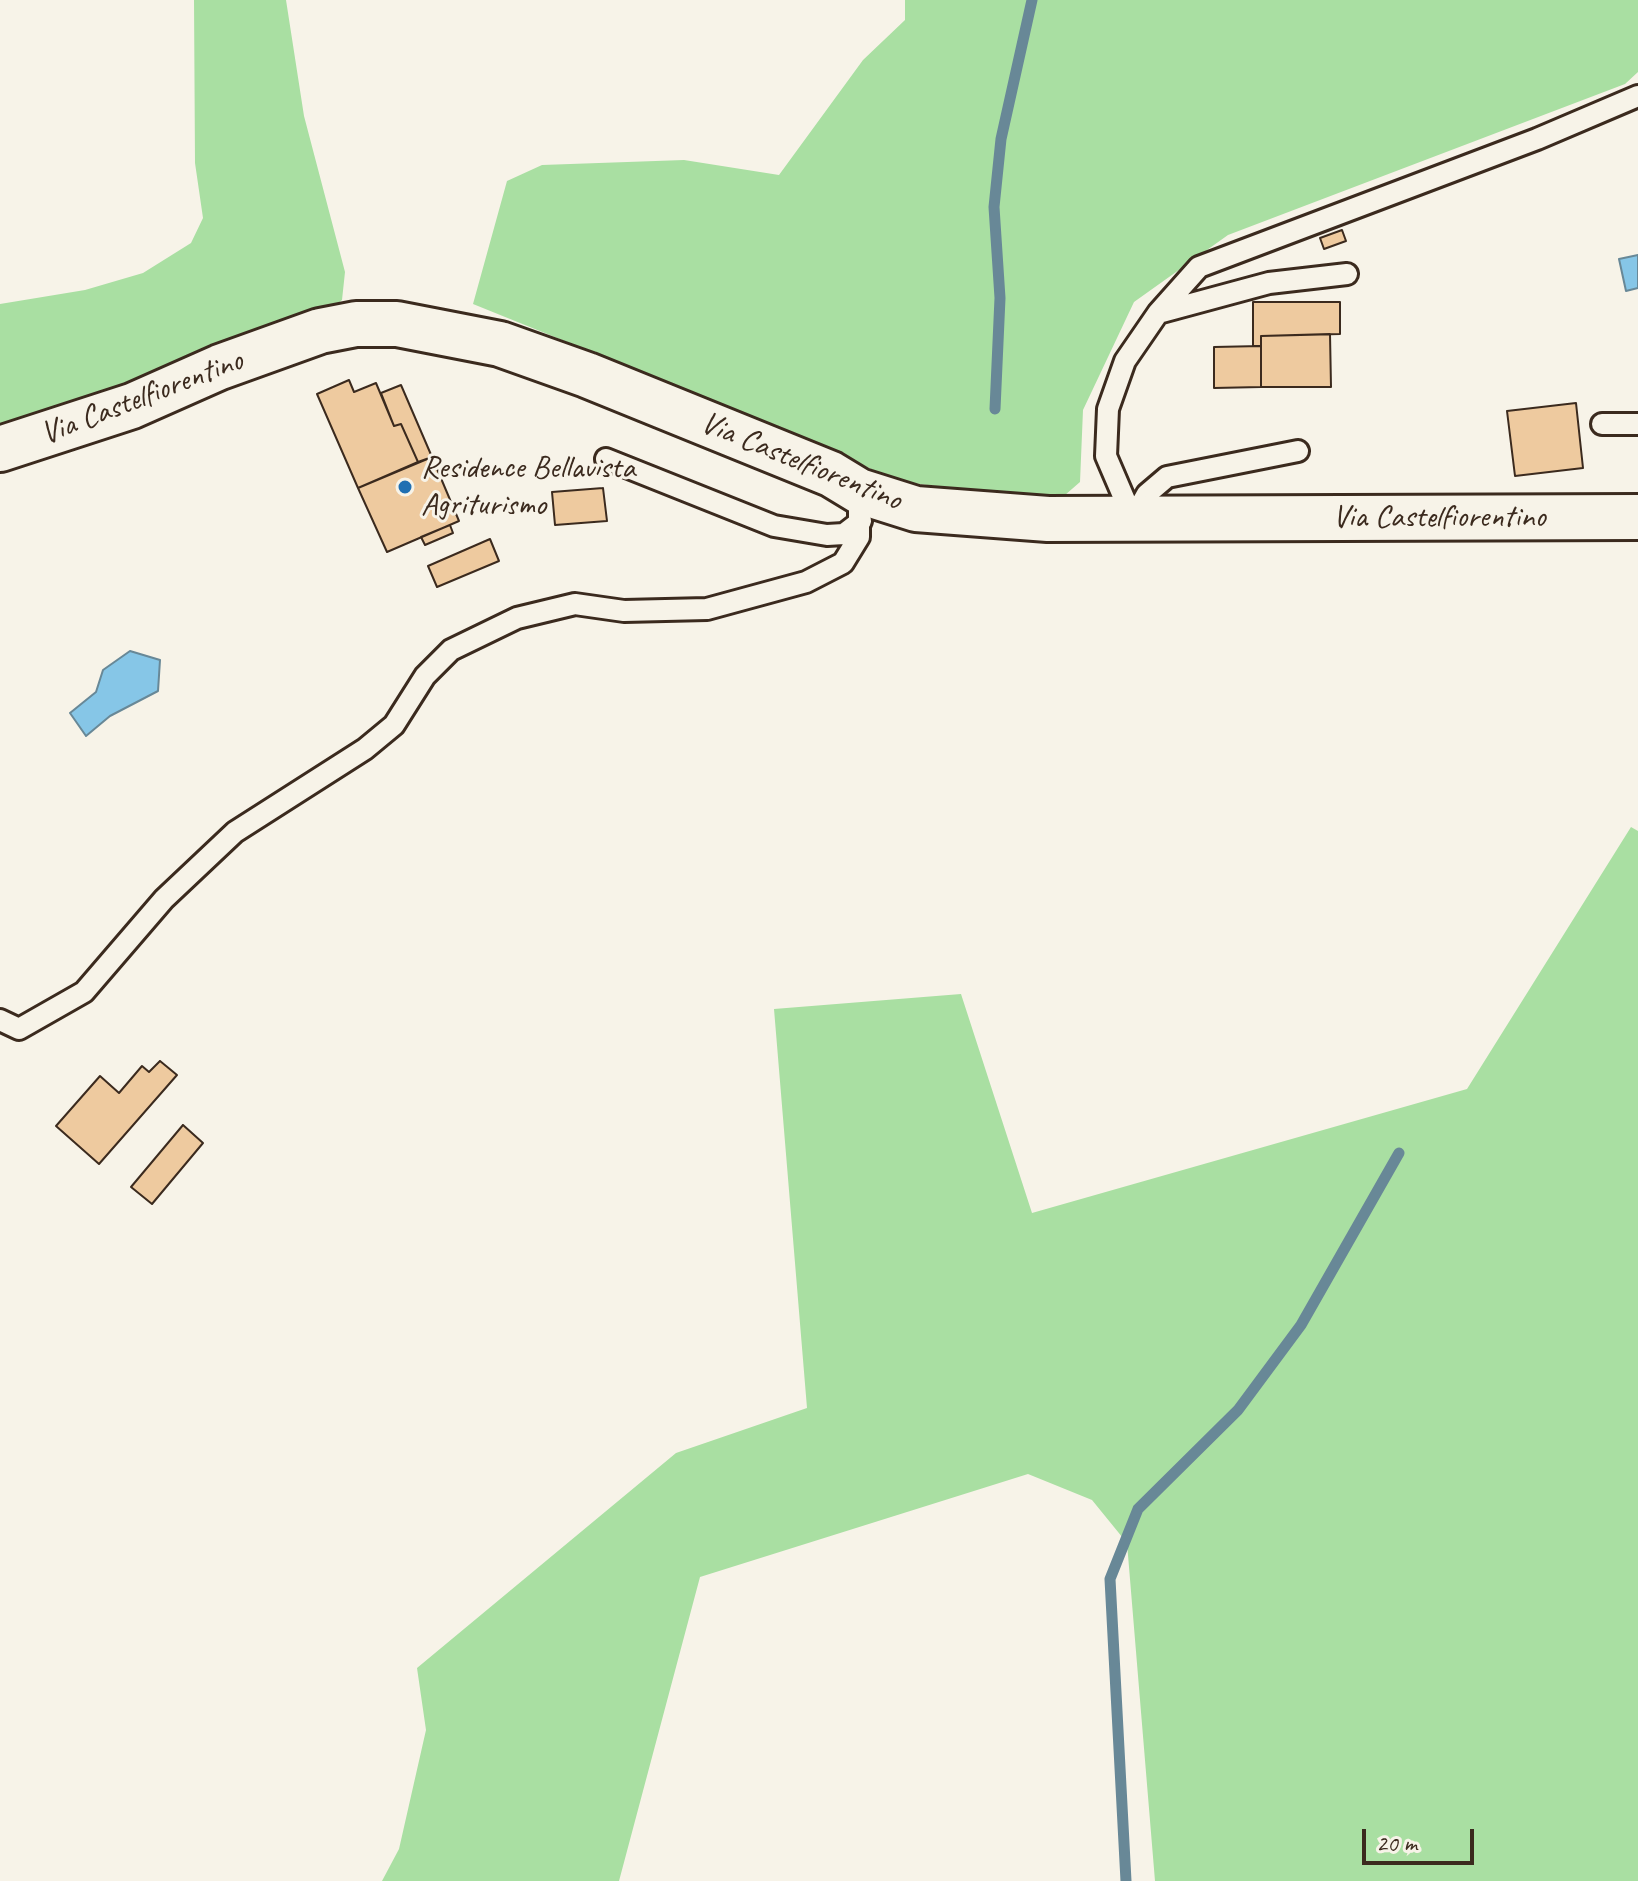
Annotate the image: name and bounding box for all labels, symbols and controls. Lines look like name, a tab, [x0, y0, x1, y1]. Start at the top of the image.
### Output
street label: Via Castelfiorentino	[36, 342, 248, 454]
street label: Via Castelfiorentino	[695, 404, 907, 520]
place label: Residence Bellavista Agriturismo	[421, 450, 635, 525]
marker: Residence Bellavista Agriturismo	[396, 478, 414, 496]
street label: Via Castelfiorentino	[1332, 499, 1546, 537]
scale bar	[1366, 1813, 1478, 1863]
text: 20 m	[1376, 1828, 1417, 1858]

